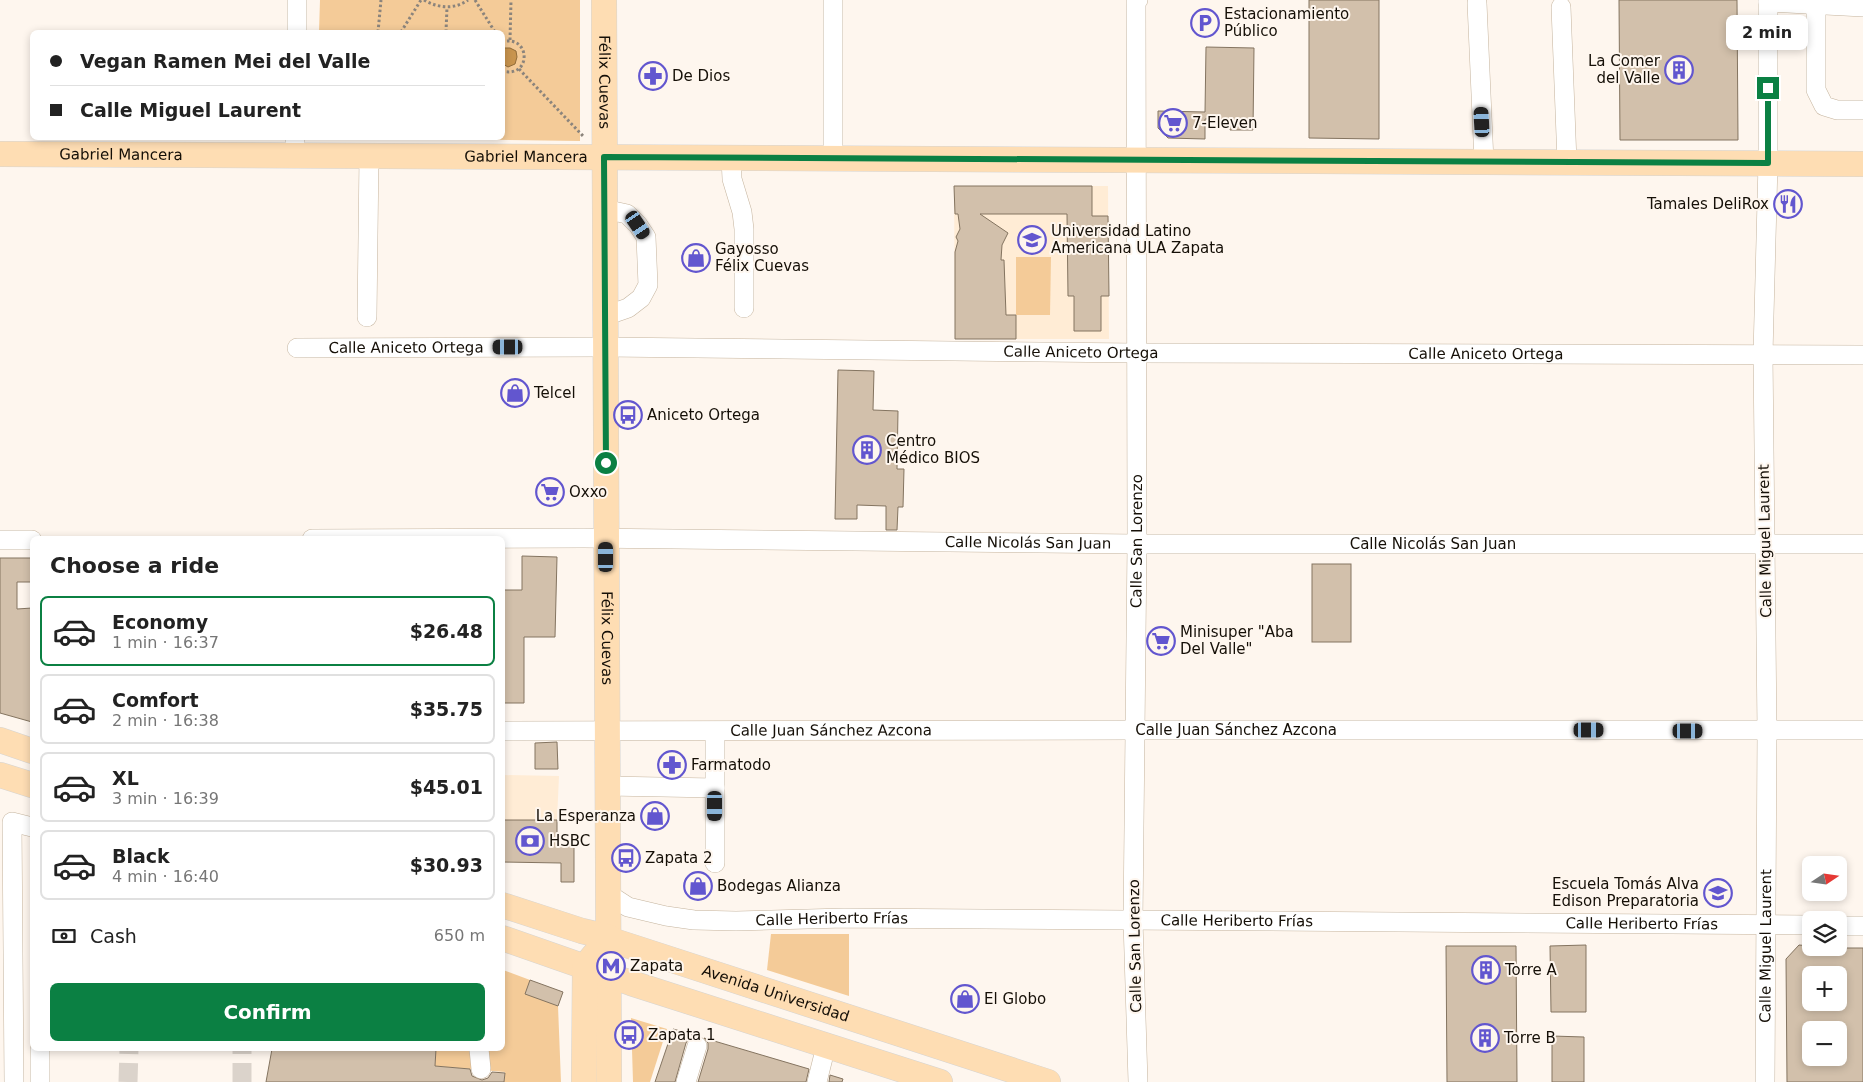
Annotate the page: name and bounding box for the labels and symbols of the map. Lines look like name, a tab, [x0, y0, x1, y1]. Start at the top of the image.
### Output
place label: Estacionamiento Público	[1224, 5, 1349, 40]
parking icon: Estacionamiento Público	[1190, 8, 1220, 38]
callout: 2 min	[1727, 16, 1809, 51]
street label: Félix Cuevas	[595, 35, 614, 129]
place label: La Comer del Valle	[1588, 52, 1661, 87]
building icon: La Comer del Valle	[1664, 55, 1694, 85]
pharmacy icon: De Dios	[638, 61, 668, 91]
place label: De Dios	[672, 67, 730, 85]
route end	[1757, 77, 1779, 99]
car	[1473, 107, 1490, 137]
supermarket icon: 7-Eleven	[1158, 108, 1188, 138]
place label: 7-Eleven	[1192, 114, 1257, 132]
street label: Gabriel Mancera	[59, 145, 183, 164]
street label: Gabriel Mancera	[464, 147, 588, 166]
restaurant icon: Tamales DeliRox	[1773, 189, 1803, 219]
place label: Tamales DeliRox	[1646, 195, 1769, 213]
car	[623, 208, 652, 242]
place label: Universidad Latino Americana ULA Zapata	[1051, 222, 1224, 257]
school or university icon: Universidad Latino Americana ULA Zapata	[1017, 225, 1047, 255]
place label: Gayosso Félix Cuevas	[715, 240, 809, 275]
shop icon: Gayosso Félix Cuevas	[681, 243, 711, 273]
street label: Calle Aniceto Ortega	[328, 338, 484, 357]
car	[493, 340, 523, 355]
street label: Calle Aniceto Ortega	[1003, 342, 1159, 362]
street label: Calle Aniceto Ortega	[1408, 345, 1564, 363]
shop icon: Telcel	[500, 378, 530, 408]
place label: Telcel	[533, 384, 576, 402]
bus stop icon: Aniceto Ortega	[613, 400, 643, 430]
place label: Aniceto Ortega	[647, 406, 760, 424]
place label: Centro Médico BIOS	[886, 432, 980, 467]
building icon: Centro Médico BIOS	[852, 435, 882, 465]
route start	[595, 452, 617, 474]
street label: Calle Miguel Laurent	[1755, 464, 1775, 618]
street label: Calle San Lorenzo	[1127, 474, 1146, 608]
supermarket icon: Oxxo	[535, 477, 565, 507]
place label: Oxxo	[569, 483, 607, 501]
street label: Calle Nicolás San Juan	[945, 533, 1111, 553]
street label: Calle Nicolás San Juan	[1350, 535, 1516, 553]
car	[598, 542, 613, 572]
street label: Félix Cuevas	[598, 591, 616, 685]
place label: Minisuper "Aba Del Valle"	[1180, 623, 1294, 658]
supermarket icon: Minisuper "Aba Del Valle"	[1146, 626, 1176, 656]
street label: Calle Juan Sánchez Azcona	[730, 721, 932, 740]
street label: Calle Juan Sánchez Azcona	[1135, 721, 1337, 739]
car	[1574, 723, 1604, 738]
car	[1673, 724, 1703, 739]
pharmacy icon: Farmatodo	[657, 750, 687, 780]
place label: Farmatodo	[691, 756, 771, 774]
car	[707, 791, 722, 821]
shop icon: La Esperanza	[640, 801, 670, 831]
place label: La Esperanza	[536, 807, 636, 825]
bank icon: HSBC	[515, 826, 545, 856]
place label: HSBC	[549, 832, 590, 850]
bus stop icon: Zapata 2	[611, 843, 641, 873]
place label: Zapata 2	[645, 849, 713, 867]
north arrow	[1802, 856, 1848, 901]
street label: Calle Miguel Laurent	[1756, 869, 1775, 1023]
shop icon: Bodegas Alianza	[683, 871, 713, 901]
place label: Escuela Tomás Alva Edison Preparatoria	[1552, 875, 1699, 910]
place label: Bodegas Alianza	[717, 877, 841, 895]
school or university icon: Escuela Tomás Alva Edison Preparatoria	[1703, 878, 1733, 908]
street label: Calle San Lorenzo	[1125, 879, 1145, 1013]
street label: Calle Heriberto Frías	[755, 909, 908, 929]
street label: Calle Heriberto Frías	[1160, 911, 1313, 930]
street label: Calle Heriberto Frías	[1565, 914, 1718, 933]
metro station icon: Zapata	[596, 951, 626, 981]
building icon: Torre A	[1471, 955, 1501, 985]
place label: Zapata	[630, 957, 683, 975]
street label: Avenida Universidad	[700, 961, 852, 1026]
place label: Torre A	[1504, 961, 1558, 979]
shop icon: El Globo	[950, 984, 980, 1014]
place label: El Globo	[984, 990, 1046, 1008]
bus stop icon: Zapata 1	[614, 1020, 644, 1050]
building icon: Torre B	[1470, 1023, 1500, 1053]
place label: Zapata 1	[648, 1026, 716, 1044]
place label: Torre B	[1503, 1029, 1556, 1047]

